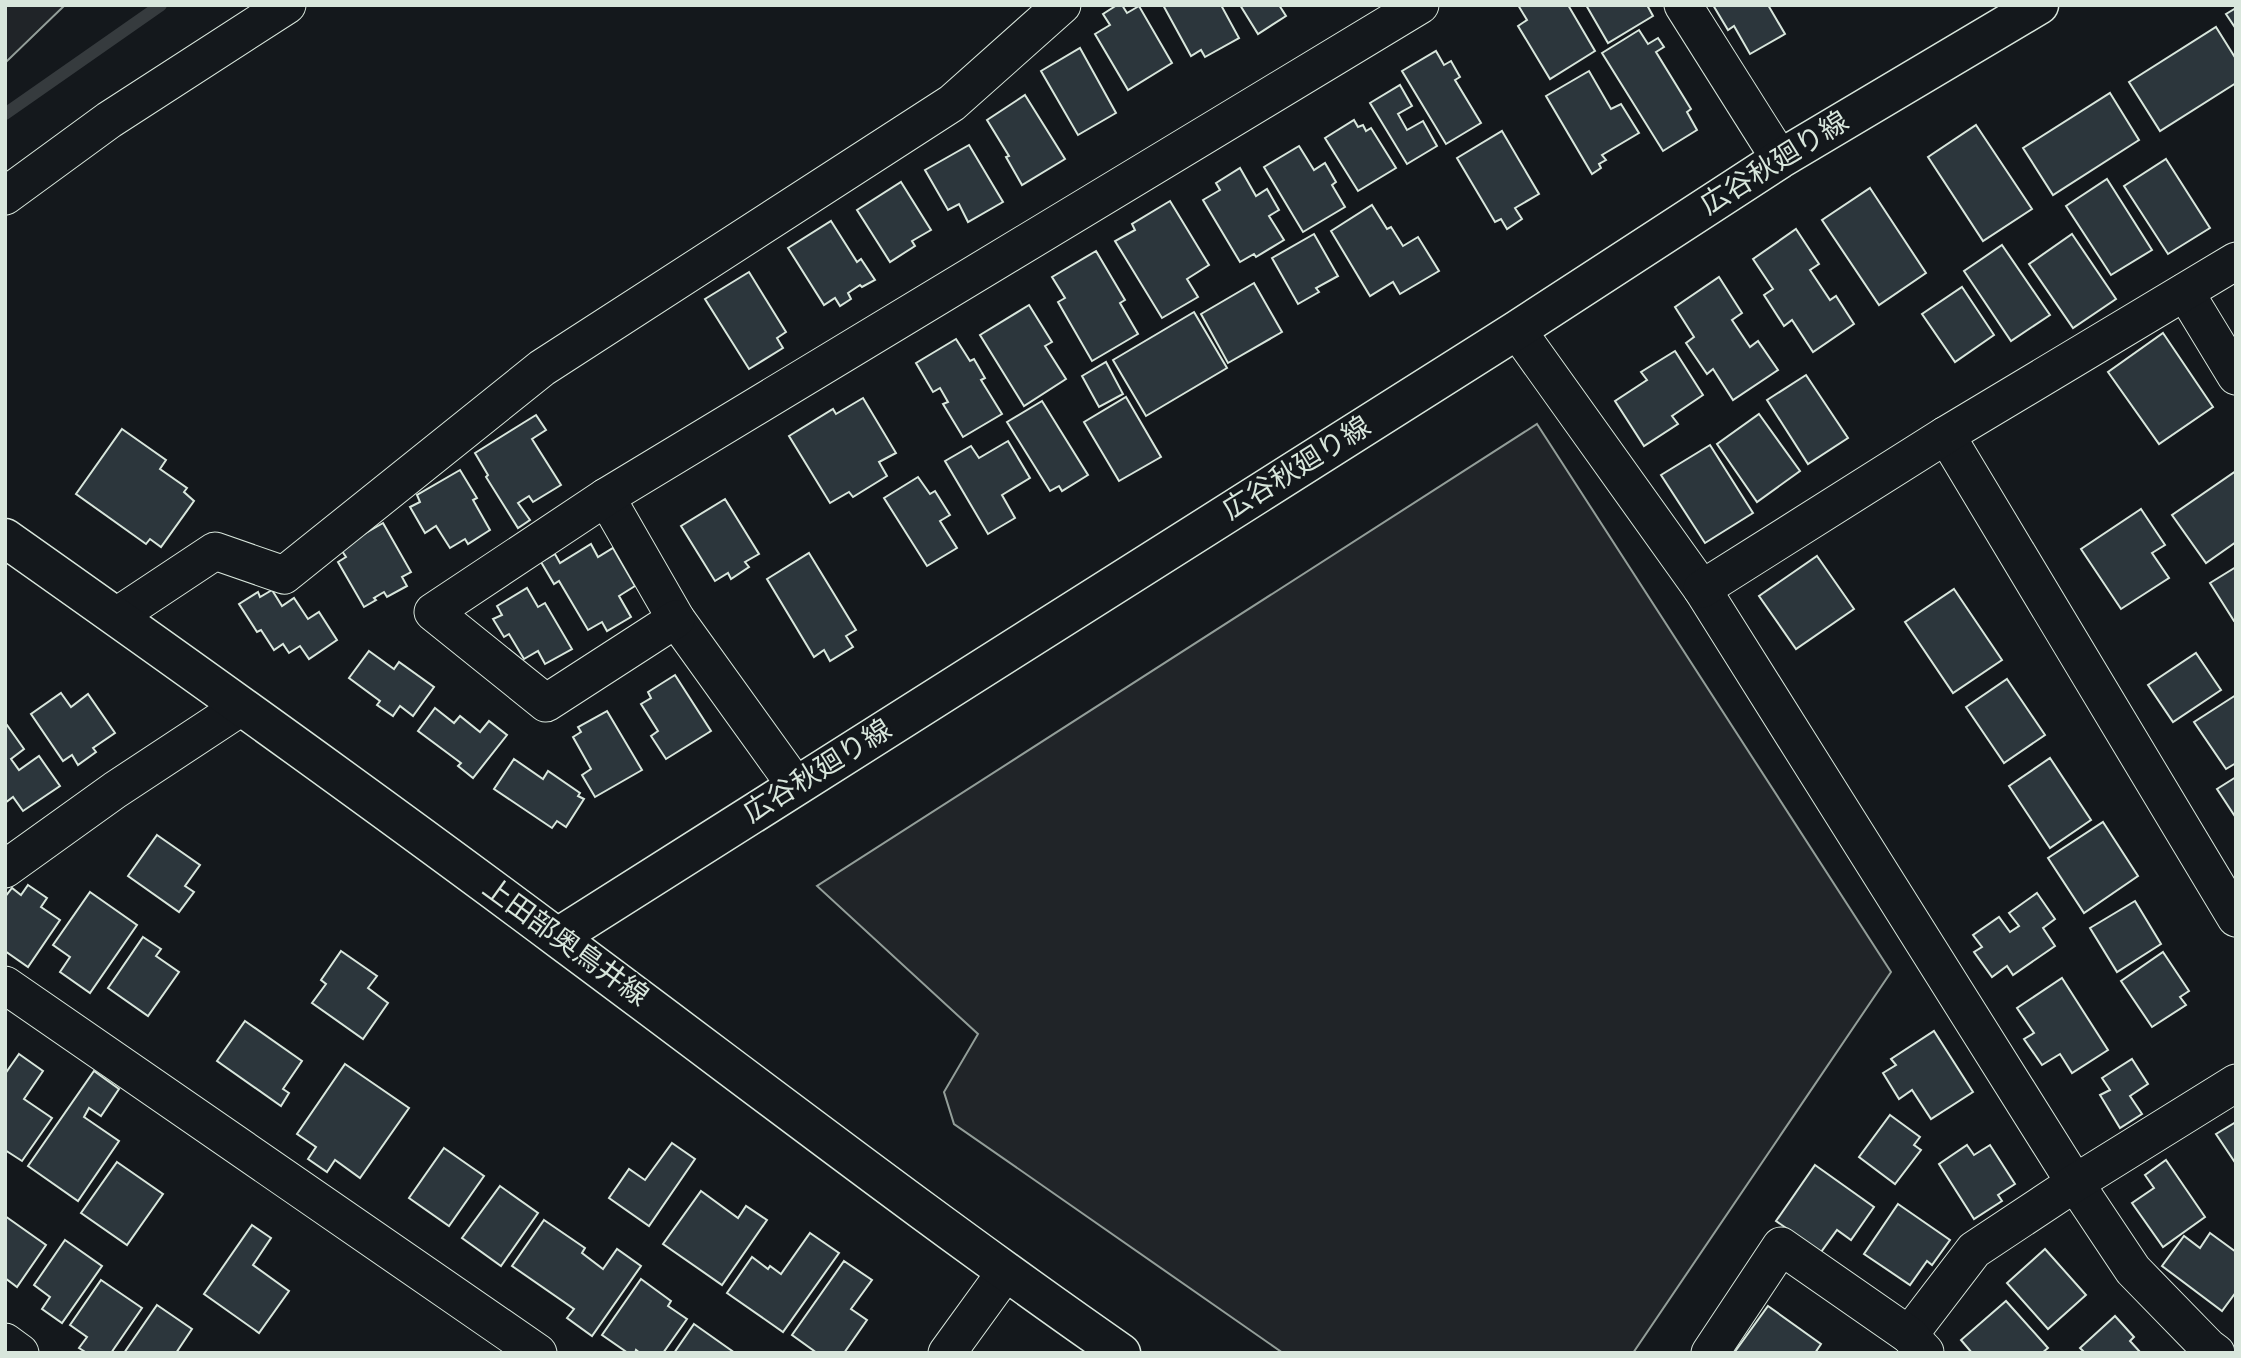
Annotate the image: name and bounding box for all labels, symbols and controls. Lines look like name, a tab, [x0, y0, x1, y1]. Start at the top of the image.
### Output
street label: 広谷秋廻り線	[1695, 106, 1854, 220]
street label: 広谷秋廻り線	[1217, 411, 1376, 525]
street label: 広谷秋廻り線	[738, 714, 897, 828]
street label: 上田部奥鳥井線	[477, 872, 654, 1012]

